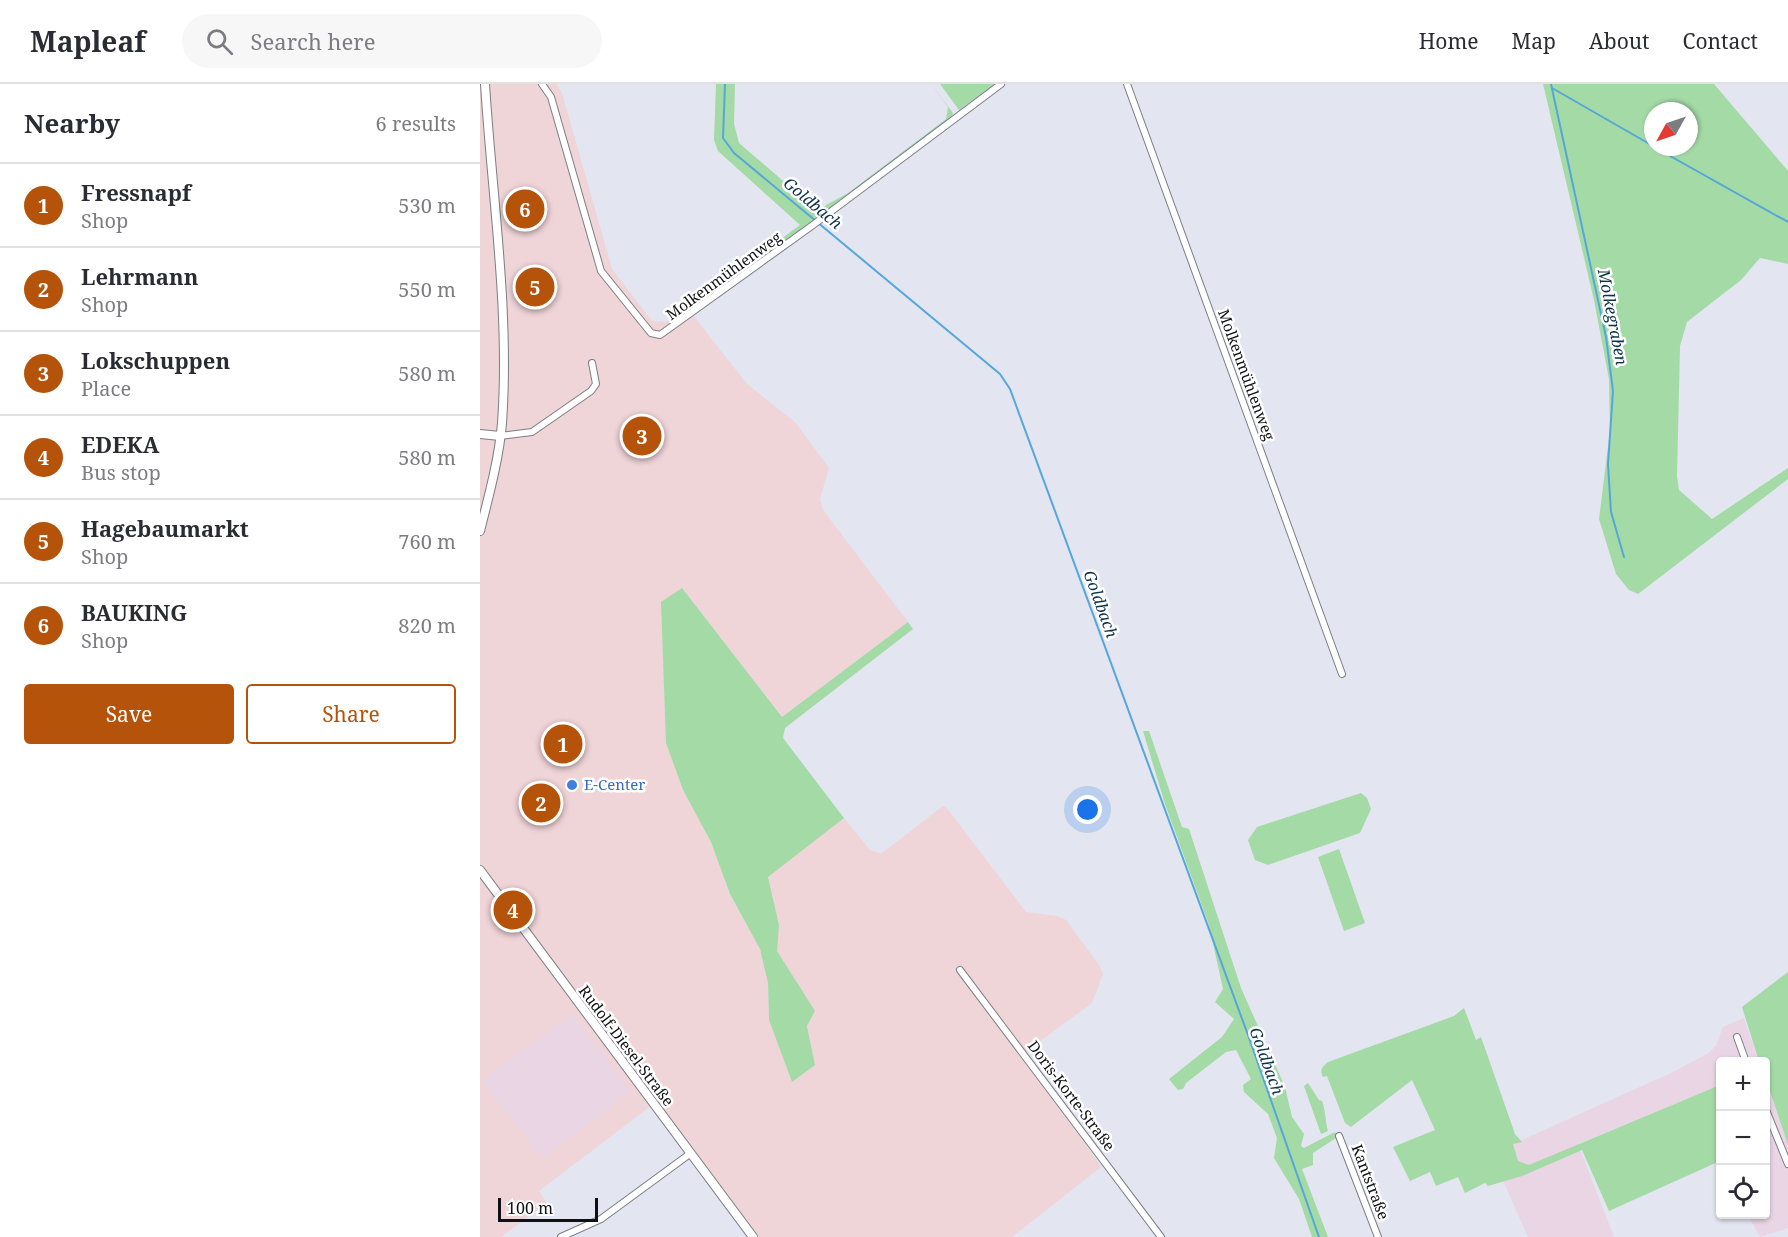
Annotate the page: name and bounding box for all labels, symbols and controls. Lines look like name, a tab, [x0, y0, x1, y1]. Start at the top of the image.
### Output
search box	[182, 14, 602, 68]
text: Mapleaf	[30, 22, 146, 60]
icon: search	[203, 25, 236, 58]
text: Search here	[251, 26, 375, 56]
text: Home	[1419, 27, 1479, 55]
text: Map	[1512, 27, 1556, 55]
text: About	[1589, 27, 1650, 55]
text: Contact	[1683, 27, 1758, 55]
north arrow	[1644, 102, 1698, 156]
text: Nearby	[24, 105, 120, 141]
text: 6 results	[376, 110, 456, 137]
water label: Goldbach	[779, 172, 847, 234]
text: Fressnapf	[81, 177, 191, 207]
pin: 6	[506, 186, 544, 232]
text: 1	[38, 192, 49, 219]
text: 530 m	[398, 192, 456, 219]
text: Shop	[81, 207, 128, 234]
street label: Molkenmühlenweg	[662, 226, 785, 324]
text: Lehrmann	[81, 261, 198, 291]
pin: 5	[516, 264, 554, 310]
water label: Molkegraben	[1593, 266, 1633, 367]
text: 2	[38, 276, 49, 303]
text: 550 m	[398, 276, 456, 303]
text: Shop	[81, 291, 128, 318]
street label: Molkenmühlenweg	[1214, 306, 1280, 443]
text: Lokschuppen	[81, 345, 230, 375]
text: 3	[38, 360, 49, 387]
text: 580 m	[398, 360, 456, 387]
text: Place	[81, 375, 131, 402]
pin: 3	[622, 414, 662, 458]
text: EDEKA	[81, 429, 159, 459]
text: 4	[38, 444, 49, 471]
text: 580 m	[398, 444, 456, 471]
text: Bus stop	[81, 459, 161, 486]
text: Hagebaumarkt	[81, 513, 249, 543]
text: 5	[38, 528, 49, 555]
text: 760 m	[398, 528, 456, 555]
text: Shop	[81, 543, 128, 570]
water label: Goldbach	[1079, 567, 1124, 641]
text: BAUKING	[81, 597, 187, 627]
text: 6	[38, 612, 49, 639]
text: 820 m	[398, 612, 456, 639]
text: Shop	[81, 627, 128, 654]
button: Save	[24, 684, 234, 744]
button: Share	[246, 684, 456, 744]
pin: 1	[544, 722, 583, 766]
place label: E-Center	[584, 774, 645, 794]
marker: E-Center	[565, 778, 579, 792]
pin: 2	[522, 780, 560, 826]
your location	[1073, 795, 1102, 824]
pin: 4	[494, 888, 532, 932]
street label: Rudolf-Diesel-Straße	[575, 981, 679, 1110]
water label: Goldbach	[1245, 1024, 1290, 1098]
street label: Doris-Korte-Straße	[1024, 1036, 1120, 1155]
map controls	[1716, 1057, 1770, 1219]
button: +	[1716, 1057, 1770, 1111]
button: −	[1716, 1111, 1770, 1165]
street label: Kantstraße	[1347, 1141, 1394, 1222]
button: locate	[1716, 1165, 1770, 1219]
scale bar	[498, 1195, 598, 1222]
text: 100 m	[507, 1197, 553, 1219]

